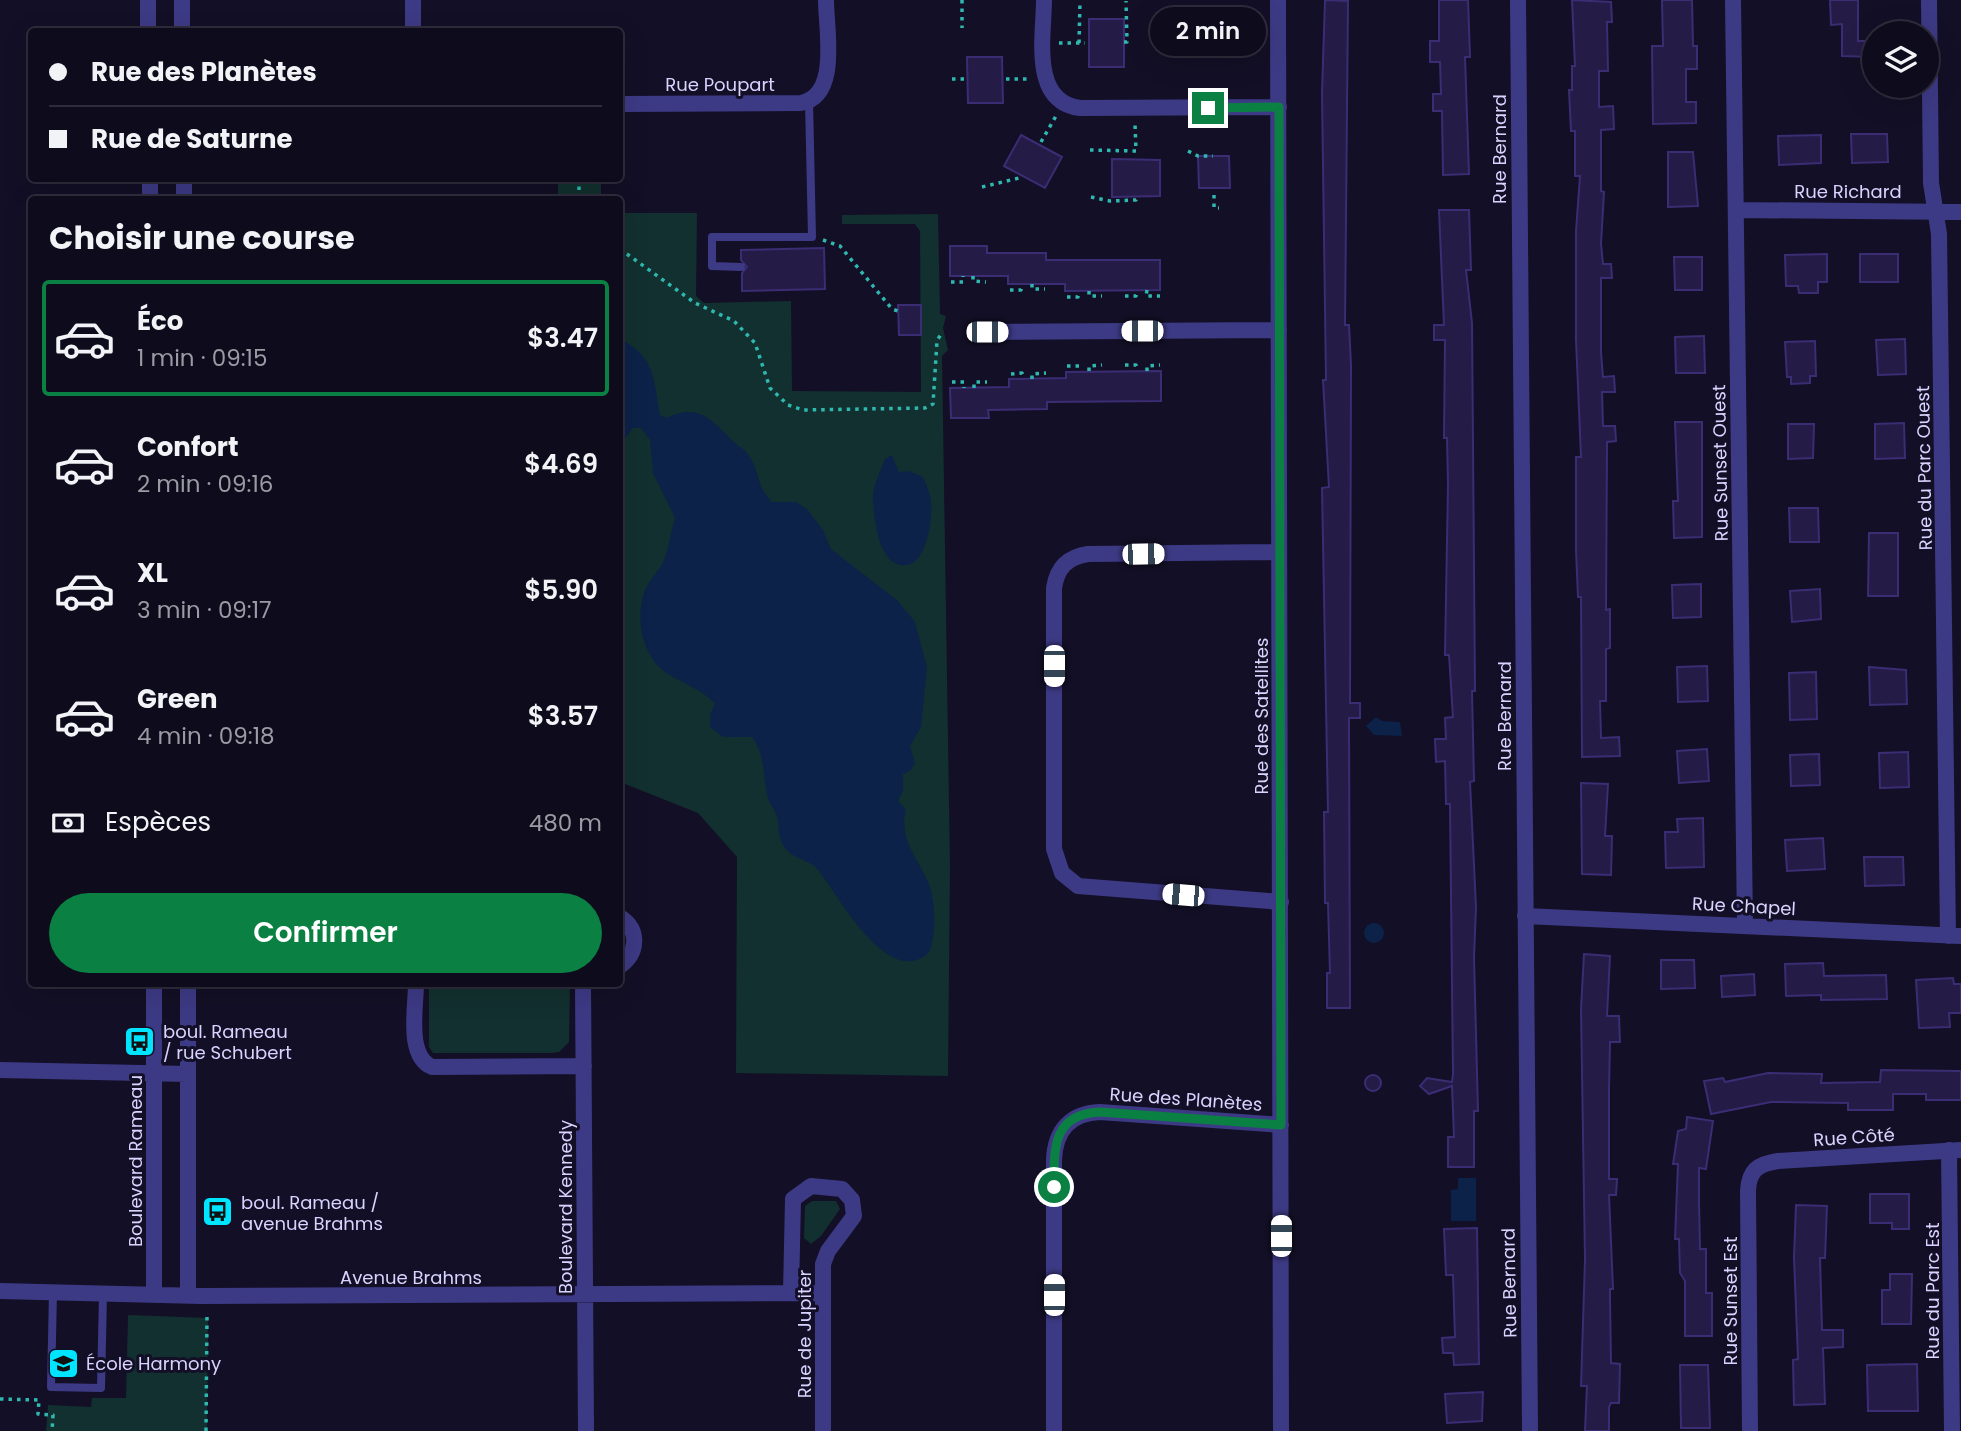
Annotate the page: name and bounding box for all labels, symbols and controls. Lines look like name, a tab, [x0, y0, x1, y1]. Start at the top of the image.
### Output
callout: 2 min	[1150, 7, 1266, 56]
text: 2 min	[1176, 15, 1240, 47]
map controls	[1862, 21, 1939, 98]
button: layers	[1862, 21, 1939, 98]
text: Rue des Planètes	[91, 54, 317, 90]
street label: Rue Poupart	[665, 72, 775, 97]
route end	[1192, 92, 1224, 124]
street label: Rue Bernard	[1487, 94, 1512, 204]
text: Rue de Saturne	[91, 121, 293, 157]
street label: Rue Richard	[1794, 179, 1902, 204]
text: Choisir une course	[49, 215, 355, 260]
text: Éco	[137, 303, 183, 339]
icon: car	[53, 307, 116, 370]
text: $3.47	[527, 320, 598, 356]
car	[1122, 321, 1164, 342]
car	[967, 322, 1009, 343]
text: 1 min · 09:15	[137, 342, 267, 374]
street label: Rue Sunset Ouest	[1706, 384, 1734, 542]
street label: Rue du Parc Ouest	[1910, 385, 1938, 551]
text: Confort	[137, 429, 239, 465]
icon: car	[53, 433, 116, 496]
text: $4.69	[524, 446, 598, 482]
text: 2 min · 09:16	[137, 468, 273, 500]
car	[1122, 543, 1165, 565]
text: XL	[137, 555, 168, 591]
icon: car	[53, 559, 116, 622]
text: $5.90	[524, 572, 598, 608]
text: 3 min · 09:17	[137, 594, 272, 626]
street label: Rue des Satellites	[1249, 638, 1274, 794]
car	[1044, 645, 1065, 687]
street label: Rue Bernard	[1492, 661, 1517, 771]
text: Green	[137, 681, 218, 717]
icon: car	[53, 685, 116, 748]
text: $3.57	[528, 698, 598, 734]
text: 4 min · 09:18	[137, 720, 275, 752]
icon: cash	[49, 804, 87, 842]
text: Espèces	[105, 804, 211, 840]
text: 480 m	[529, 807, 602, 839]
car	[1162, 883, 1205, 907]
street label: Rue Chapel	[1692, 891, 1796, 921]
button: Confirmer	[49, 893, 602, 973]
place label: boul. Rameau / rue Schubert	[163, 1019, 292, 1065]
bus stop icon: boul. Rameau / rue Schubert	[123, 1024, 157, 1058]
street label: Boulevard Rameau	[123, 1075, 148, 1247]
street label: Rue des Planètes	[1109, 1081, 1263, 1117]
street label: Boulevard Kennedy	[553, 1120, 578, 1294]
street label: Rue Côté	[1812, 1122, 1896, 1152]
route start	[1038, 1171, 1070, 1203]
place label: boul. Rameau / avenue Brahms	[241, 1190, 383, 1236]
bus stop icon: boul. Rameau / avenue Brahms	[201, 1195, 235, 1229]
car	[1271, 1215, 1292, 1257]
street label: Rue du Parc Est	[1920, 1222, 1945, 1360]
street label: Rue Bernard	[1496, 1228, 1522, 1338]
street label: Rue Sunset Est	[1718, 1236, 1743, 1366]
street label: Avenue Brahms	[340, 1265, 482, 1290]
street label: Rue de Jupiter	[792, 1269, 817, 1398]
car	[1044, 1274, 1065, 1316]
school or university icon: École Harmony	[46, 1346, 80, 1380]
place label: École Harmony	[86, 1351, 221, 1376]

